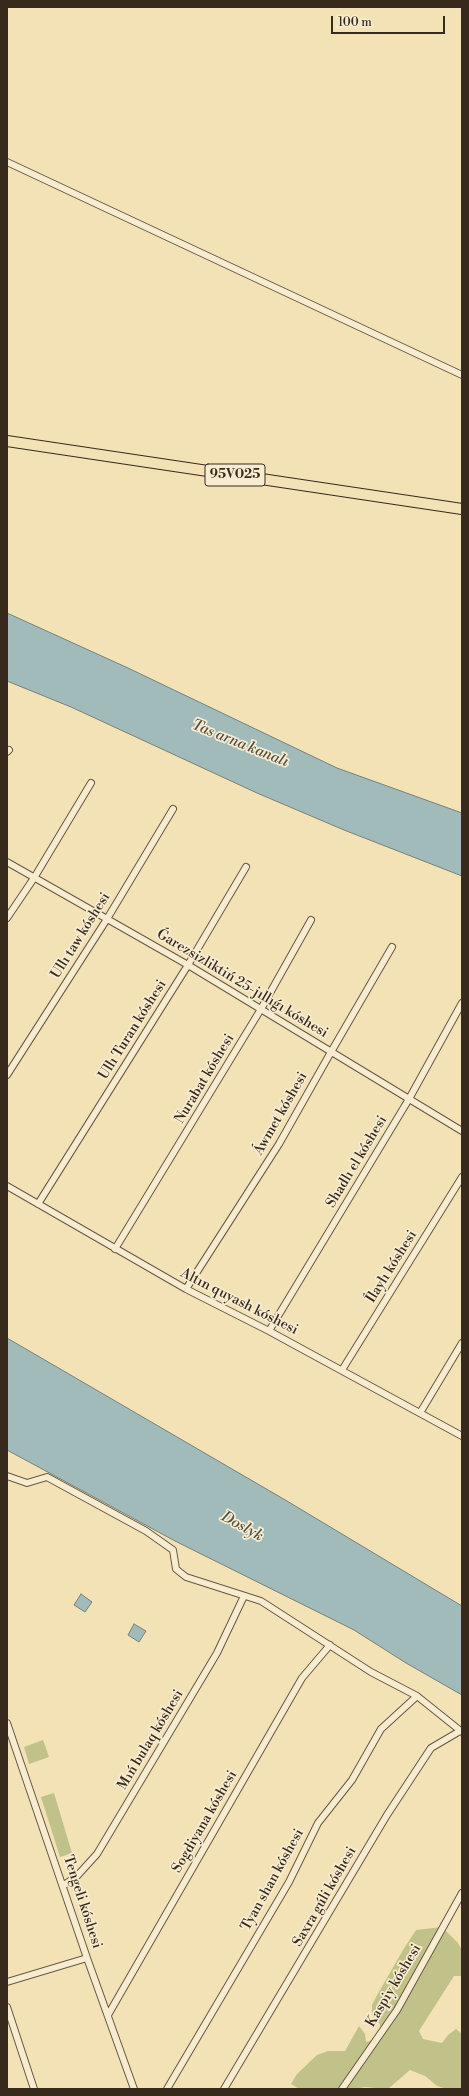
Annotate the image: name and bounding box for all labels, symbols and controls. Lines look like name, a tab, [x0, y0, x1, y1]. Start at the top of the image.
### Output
scale bar	[333, 8, 447, 34]
text: 100 m	[338, 15, 372, 30]
road number: 95V025	[205, 464, 265, 486]
water label: Tas arna kanalı	[189, 716, 291, 772]
street label: Ullı taw kóshesi	[48, 890, 114, 982]
street label: Ǵarezsizliktiń 25-jıllıǵı kóshesi	[153, 926, 331, 1042]
street label: Ullı Turan kóshesi	[96, 977, 170, 1083]
street label: Nurabat kóshesi	[172, 1031, 238, 1127]
street label: Áwmet kóshesi	[250, 1069, 312, 1159]
street label: Shadlı el kóshesi	[323, 1113, 391, 1211]
street label: Ílaylı kóshesi	[363, 1228, 421, 1306]
street label: Altın quyash kóshesi	[177, 1265, 301, 1339]
water label: Doslyk	[218, 1508, 266, 1546]
street label: Mıń bulaq kóshesi	[115, 1687, 187, 1793]
street label: Sogdiyana kóshesi	[169, 1768, 241, 1876]
street label: Tyan shan kóshesi	[238, 1826, 308, 1934]
street label: Saxra gúli kóshesi	[290, 1844, 360, 1950]
street label: Tengeli kóshesi	[59, 1853, 105, 1951]
street label: Kaspiy kóshesi	[363, 1942, 425, 2030]

